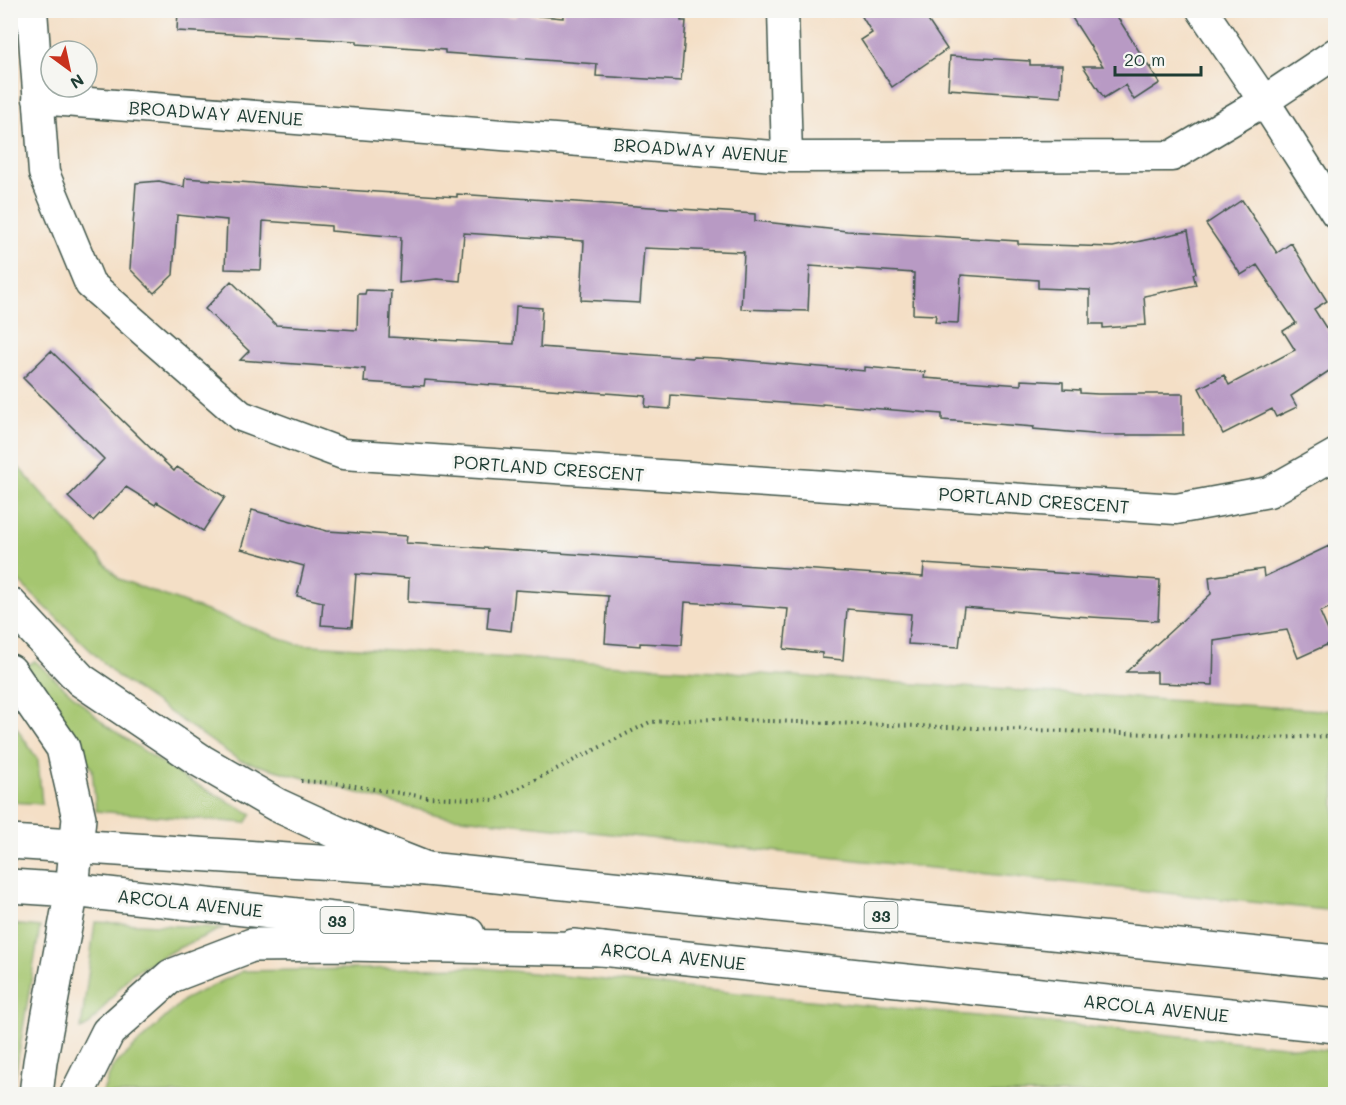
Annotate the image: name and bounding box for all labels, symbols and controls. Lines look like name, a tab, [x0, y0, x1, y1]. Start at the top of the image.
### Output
north arrow	[39, 39, 99, 99]
scale bar	[1115, 39, 1200, 77]
text: 20 m	[1124, 47, 1165, 71]
text: N	[67, 70, 88, 94]
street label: BROADWAY AVENUE	[128, 95, 304, 131]
street label: BROADWAY AVENUE	[613, 132, 789, 168]
street label: PORTLAND CRESCENT	[453, 449, 645, 487]
street label: PORTLAND CRESCENT	[938, 481, 1130, 519]
street label: ARCOLA AVENUE	[116, 883, 264, 923]
road number: 33	[864, 902, 898, 928]
road number: 33	[320, 907, 354, 933]
street label: ARCOLA AVENUE	[599, 936, 747, 976]
street label: ARCOLA AVENUE	[1082, 988, 1230, 1028]

